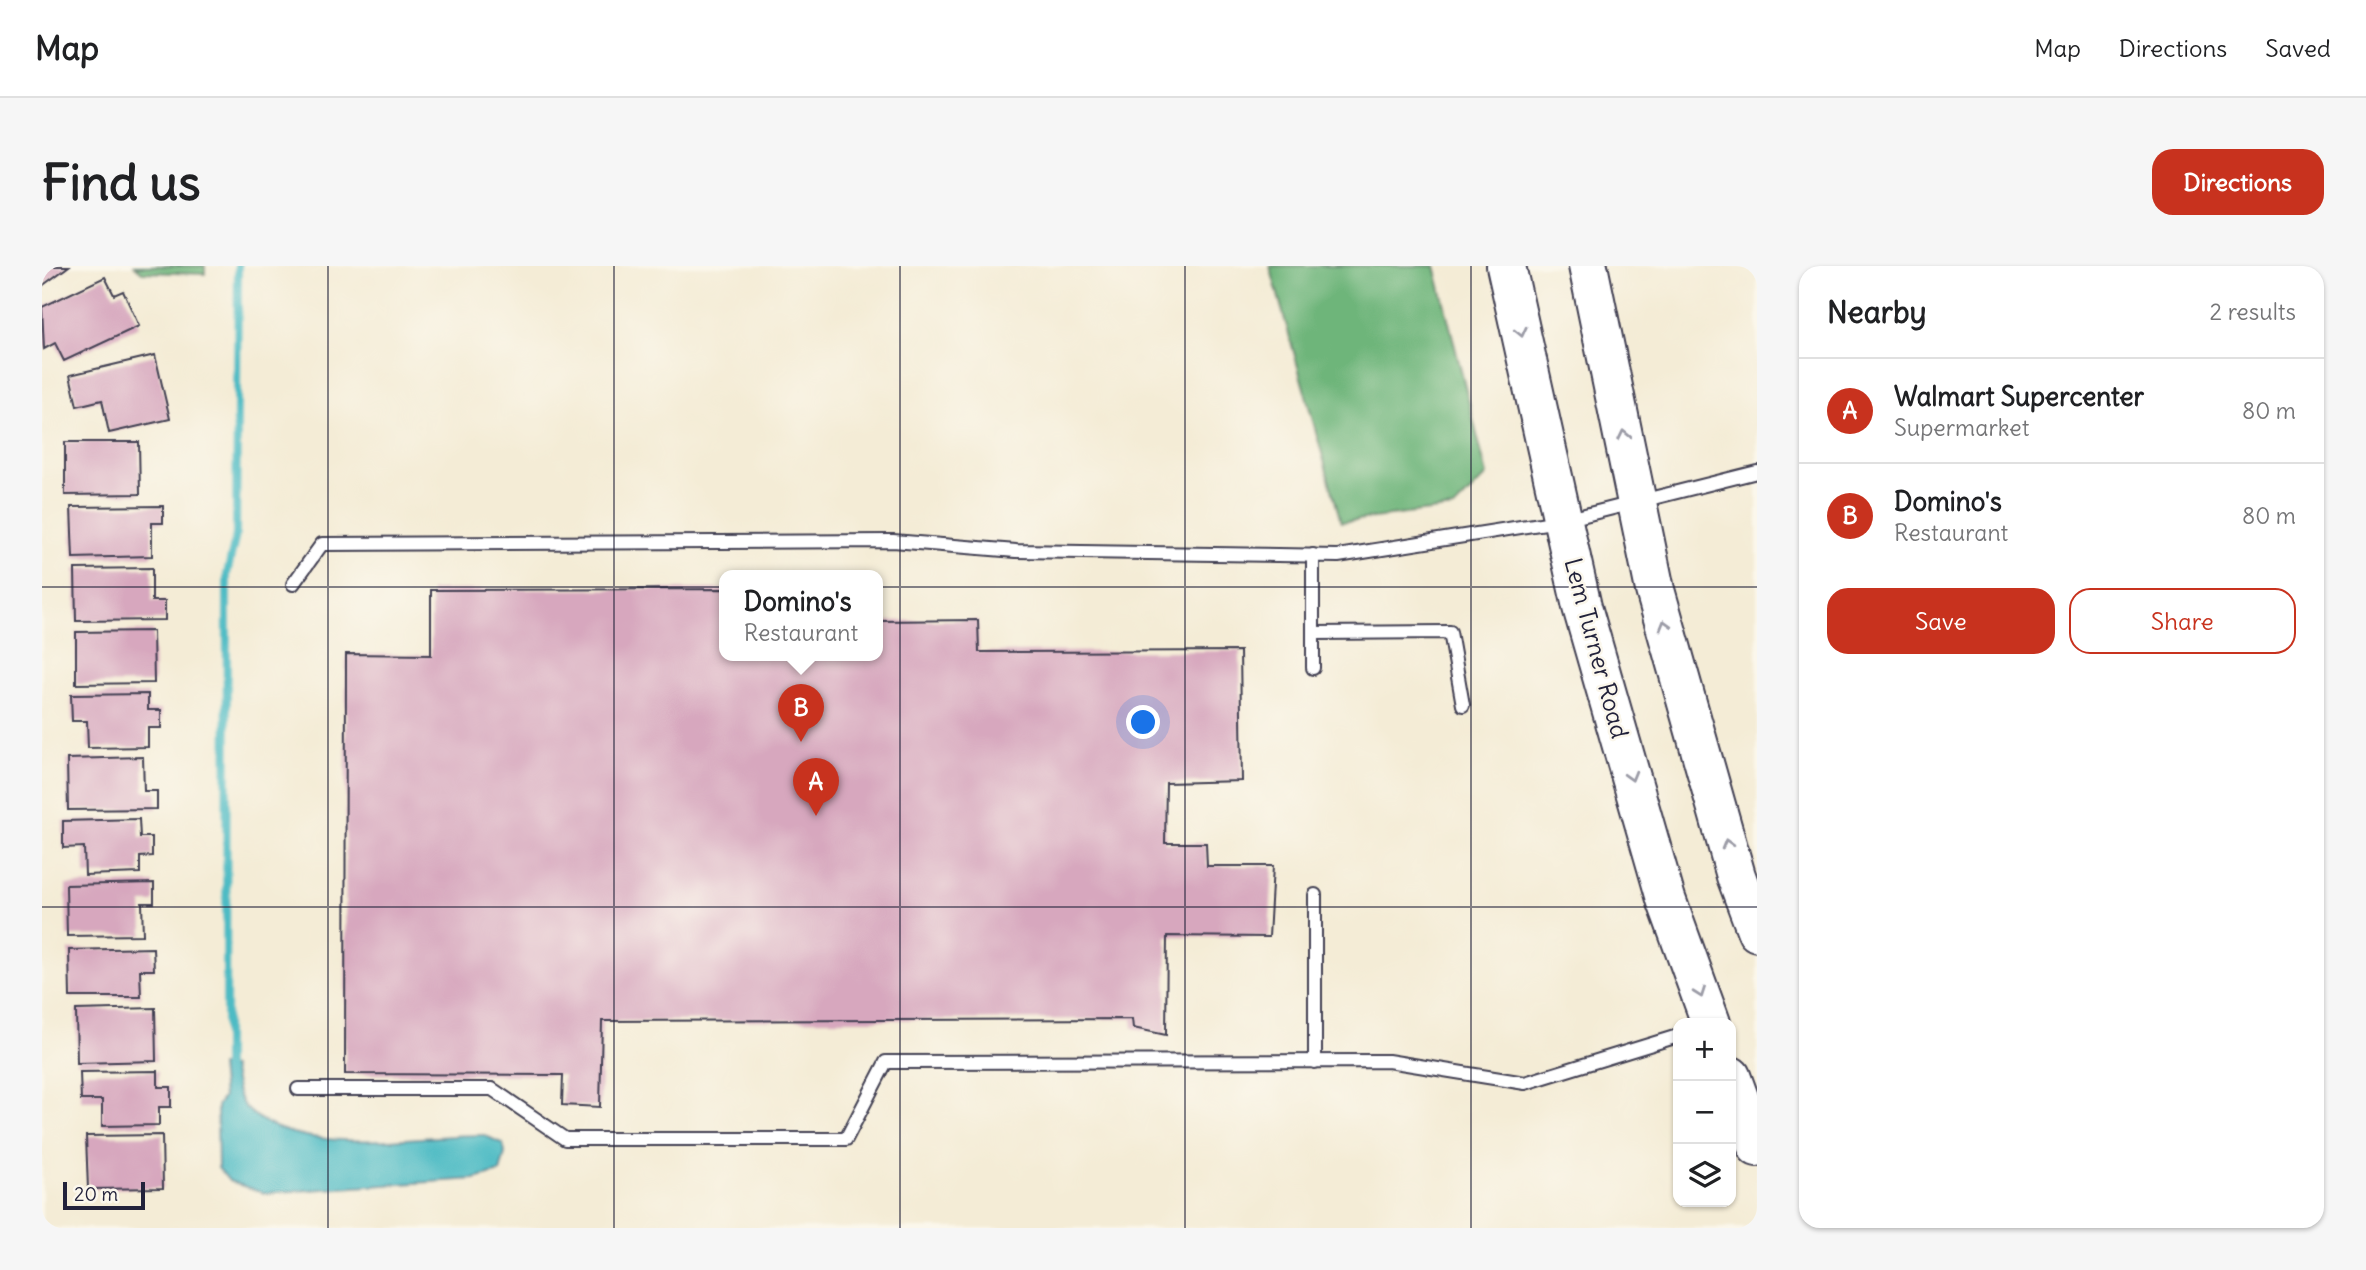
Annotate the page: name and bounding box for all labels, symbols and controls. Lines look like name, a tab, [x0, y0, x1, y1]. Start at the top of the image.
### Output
text: Map	[35, 27, 99, 69]
text: Map	[2034, 33, 2081, 63]
text: Directions	[2119, 33, 2227, 63]
text: Saved	[2265, 33, 2331, 63]
button: Directions	[2152, 149, 2324, 215]
text: Find us	[42, 152, 200, 213]
text: Nearby	[1827, 293, 1927, 331]
text: 2 results	[2210, 297, 2296, 326]
one-way arrow	[1513, 326, 1528, 338]
text: Walmart Supercenter	[1894, 380, 2144, 413]
text: A	[1843, 396, 1857, 425]
text: 80 m	[2242, 396, 2296, 425]
text: Supermarket	[1894, 413, 2030, 442]
one-way arrow	[1617, 429, 1632, 441]
text: Domino's	[1894, 485, 2002, 518]
text: B	[1842, 501, 1858, 530]
text: 80 m	[2242, 501, 2296, 530]
text: Restaurant	[1894, 518, 2008, 547]
street label: Lem Turner Road	[1559, 555, 1635, 741]
popup	[719, 570, 883, 661]
text: Domino's	[744, 585, 852, 618]
button: Save	[1827, 588, 2055, 654]
button: Share	[2069, 588, 2296, 654]
text: Restaurant	[744, 618, 858, 647]
one-way arrow	[1659, 620, 1673, 632]
pin: B	[778, 684, 824, 742]
your location	[1126, 705, 1160, 739]
pin: A	[793, 758, 839, 816]
one-way arrow	[1622, 770, 1637, 782]
one-way arrow	[1721, 838, 1736, 850]
one-way arrow	[1692, 986, 1706, 998]
map controls	[1673, 1018, 1736, 1207]
button: +	[1673, 1018, 1736, 1081]
button: −	[1673, 1081, 1736, 1144]
button: layers	[1673, 1144, 1736, 1207]
scale bar	[63, 1179, 145, 1211]
text: 20 m	[74, 1182, 118, 1206]

